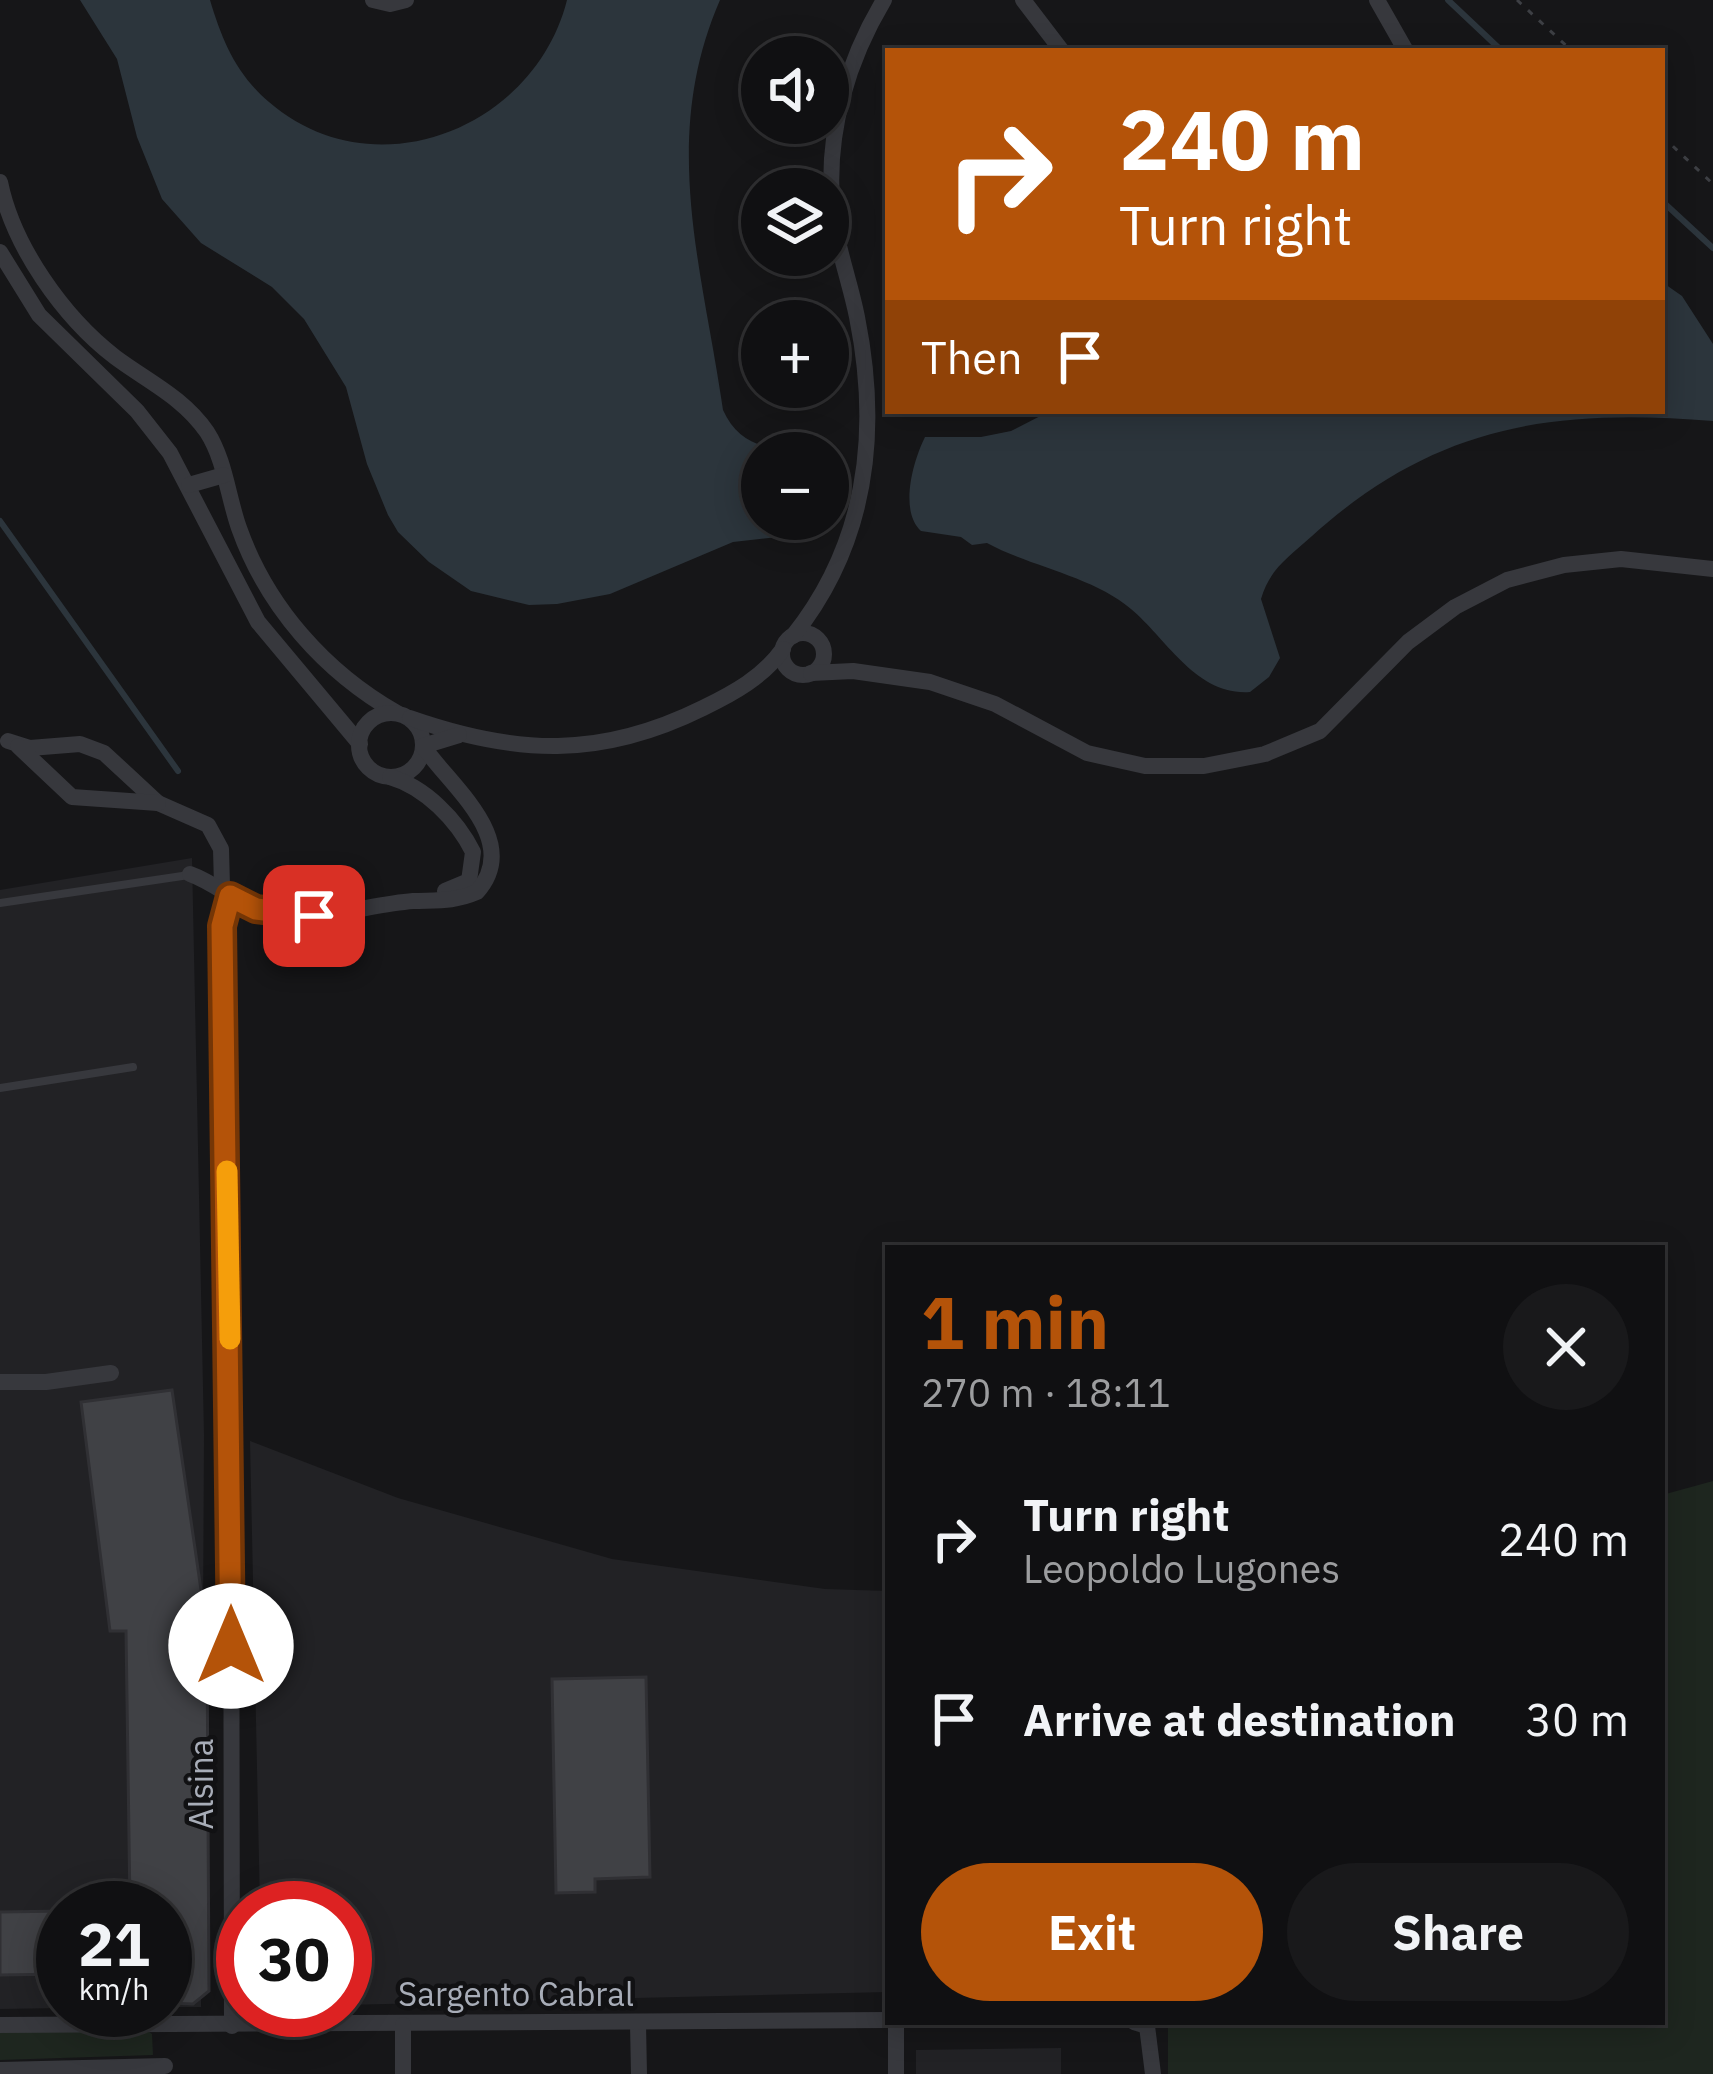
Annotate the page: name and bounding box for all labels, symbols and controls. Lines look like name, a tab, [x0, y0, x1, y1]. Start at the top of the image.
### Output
map controls	[741, 36, 849, 540]
button: sound	[741, 36, 849, 144]
text: 240 m	[1119, 84, 1365, 193]
icon: right	[921, 96, 1077, 252]
button: layers	[741, 168, 849, 276]
text: Turn right	[1119, 190, 1353, 260]
button: +	[741, 300, 849, 408]
icon: arrive	[1047, 324, 1113, 390]
text: Then	[921, 328, 1023, 386]
button: −	[741, 432, 849, 540]
pin	[263, 865, 365, 967]
icon: arrive	[281, 883, 347, 949]
text: 1 min	[921, 1275, 1109, 1369]
button: close	[1503, 1284, 1629, 1410]
text: 270 m · 18:11	[921, 1367, 1171, 1418]
text: Turn right	[1023, 1485, 1230, 1543]
icon: right	[921, 1506, 987, 1572]
text: 240 m	[1498, 1510, 1629, 1568]
text: Leopoldo Lugones	[1023, 1543, 1340, 1594]
position arrow	[168, 1583, 294, 1709]
icon: arrive	[921, 1686, 987, 1752]
text: Arrive at destination	[1023, 1690, 1456, 1748]
text: 30 m	[1525, 1690, 1629, 1748]
street label: Alsina	[179, 1739, 222, 1829]
button: Exit	[921, 1863, 1263, 2001]
button: Share	[1287, 1863, 1629, 2001]
speed limit sign: 30	[216, 1881, 372, 2037]
text: 21	[78, 1904, 150, 1983]
text: km/h	[79, 1969, 149, 2008]
street label: Sargento Cabral	[398, 1972, 634, 2015]

